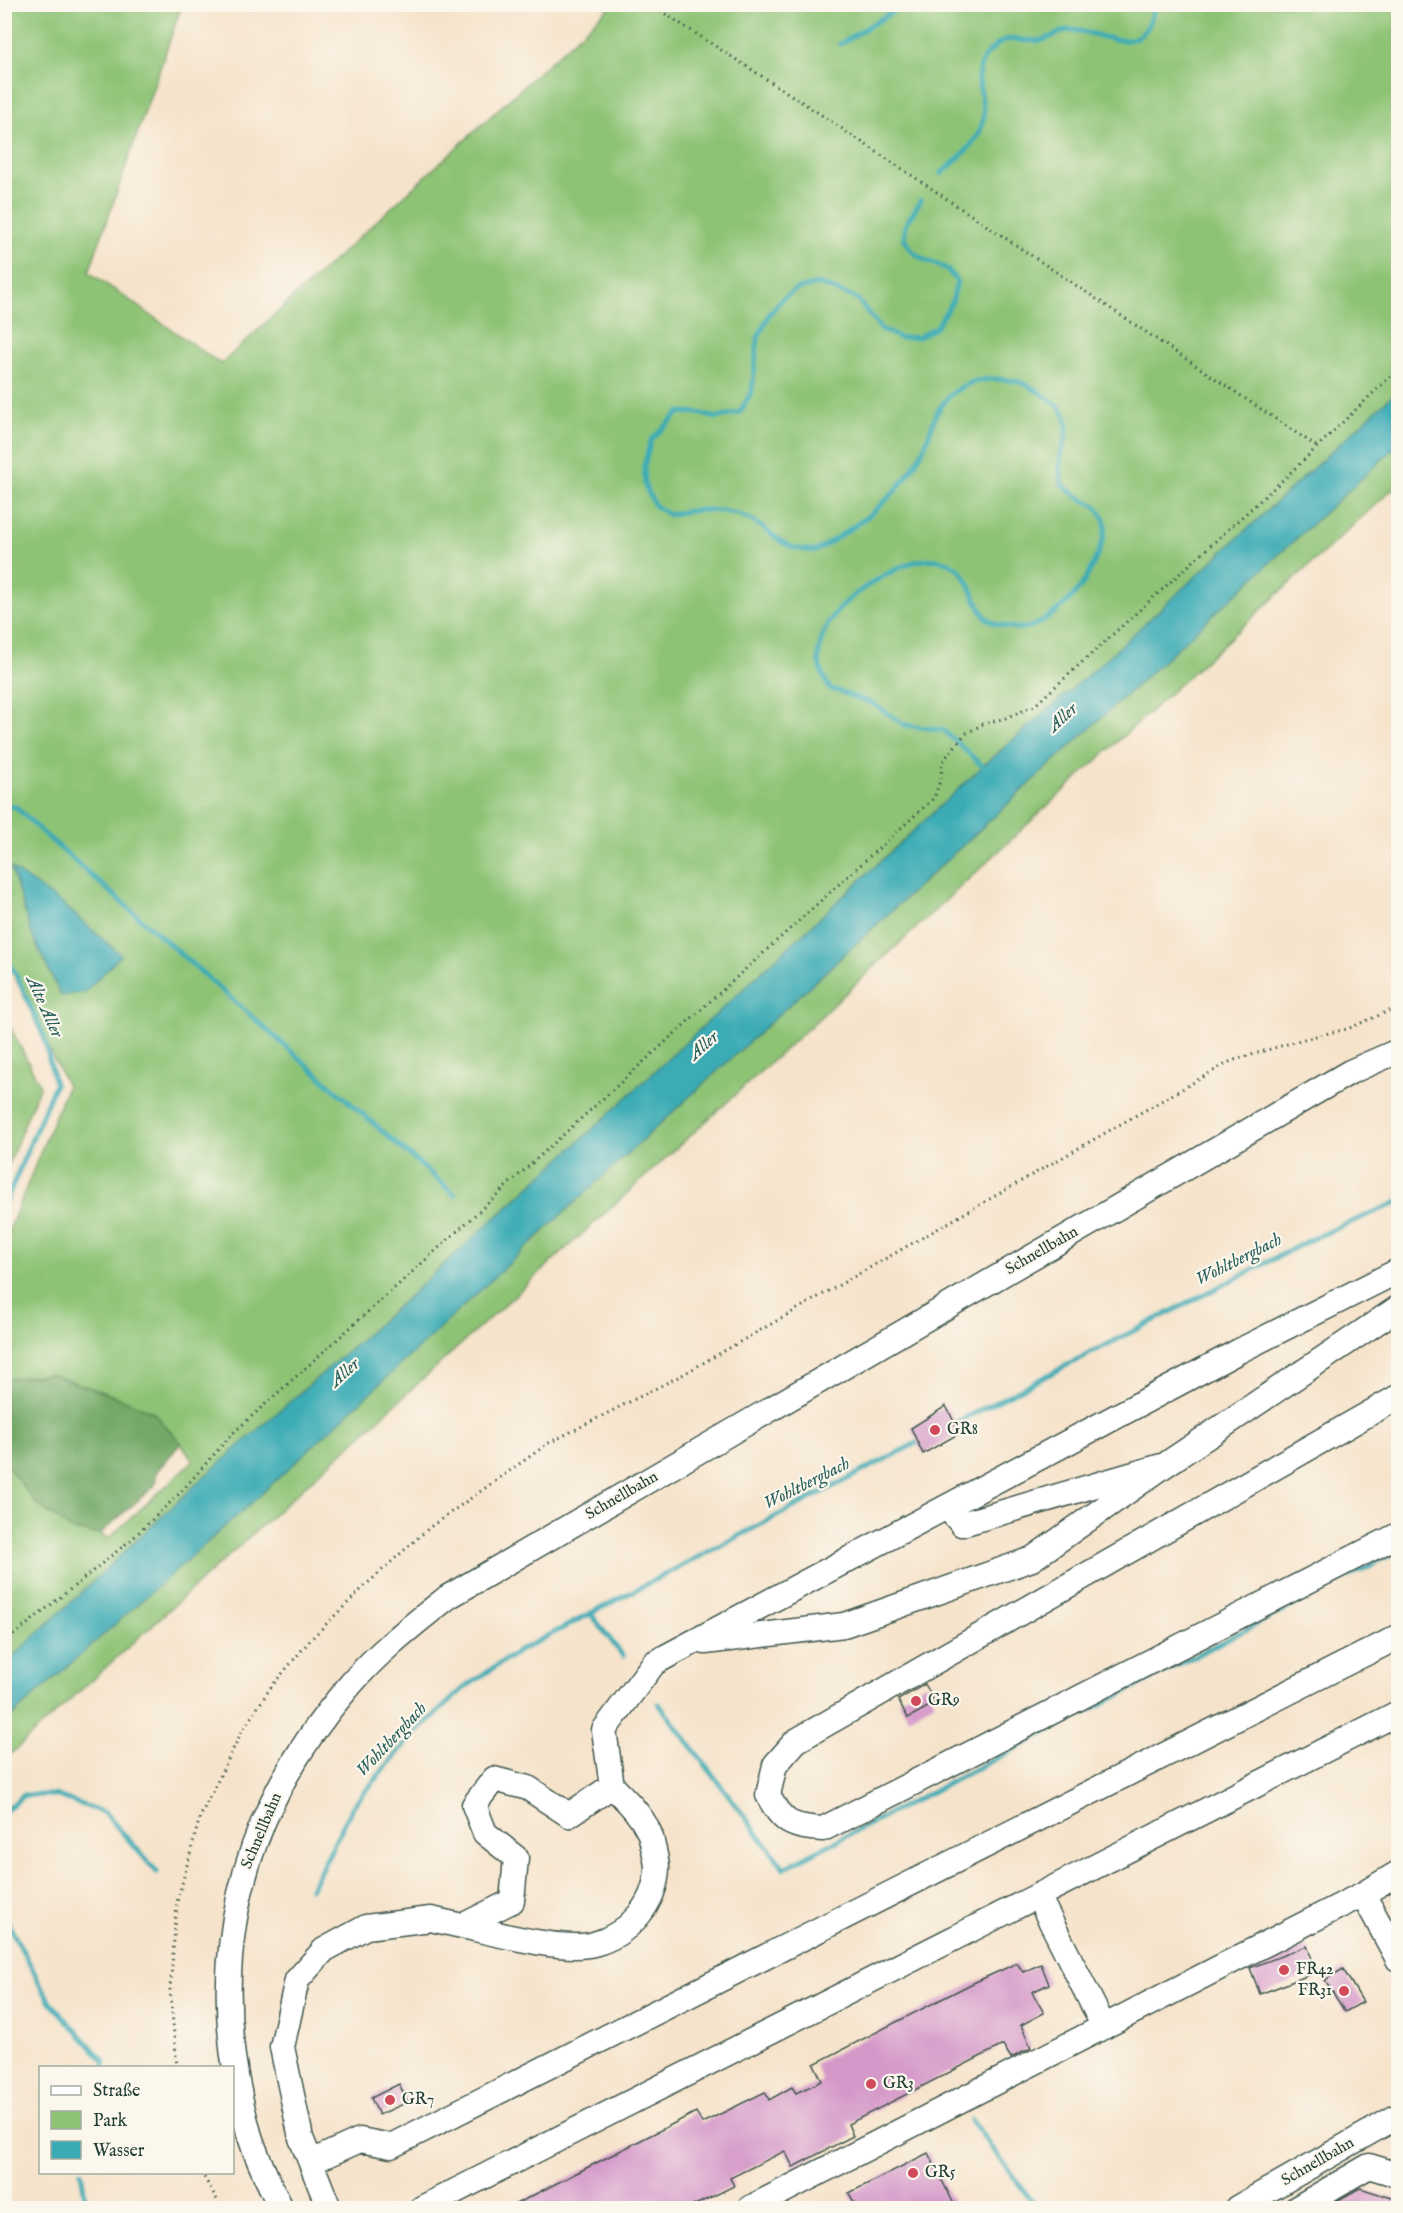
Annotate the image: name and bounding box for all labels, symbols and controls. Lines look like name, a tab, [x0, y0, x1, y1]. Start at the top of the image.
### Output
water label: Aller	[1042, 698, 1084, 739]
water label: Alte Aller	[19, 971, 68, 1042]
water label: Aller	[683, 1026, 725, 1067]
street label: Schnellbahn	[1002, 1222, 1082, 1280]
water label: Wohltbergbach	[1192, 1228, 1286, 1291]
water label: Aller	[324, 1353, 366, 1394]
place label: GR8	[947, 1420, 978, 1440]
marker: GR8	[928, 1423, 942, 1437]
water label: Wohltbergbach	[760, 1452, 854, 1515]
street label: Schnellbahn	[582, 1467, 662, 1525]
place label: GR9	[928, 1691, 960, 1711]
marker: GR9	[909, 1694, 923, 1708]
water label: Wohltbergbach	[352, 1698, 433, 1782]
street label: Schnellbahn	[237, 1790, 287, 1872]
place label: FR42	[1296, 1960, 1334, 1980]
marker: FR42	[1277, 1963, 1291, 1977]
place label: FR31	[1298, 1981, 1332, 2001]
marker: FR31	[1337, 1984, 1351, 1998]
legend	[39, 2066, 234, 2174]
place label: GR3	[883, 2074, 914, 2094]
marker: GR3	[864, 2077, 878, 2091]
text: Straße	[93, 2080, 140, 2103]
place label: GR7	[402, 2090, 434, 2110]
marker: GR7	[383, 2093, 397, 2107]
text: Park	[93, 2110, 128, 2133]
street label: Schnellbahn	[1278, 2133, 1358, 2191]
text: Wasser	[93, 2140, 145, 2163]
place label: GR5	[925, 2163, 956, 2183]
marker: GR5	[906, 2166, 920, 2180]

